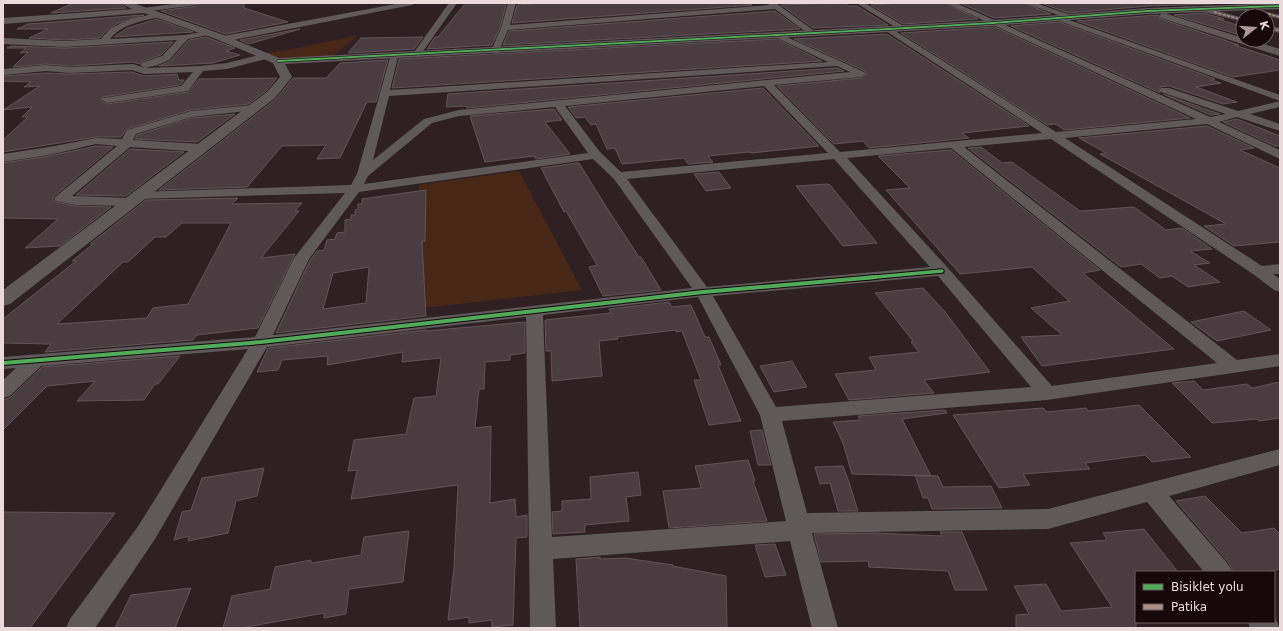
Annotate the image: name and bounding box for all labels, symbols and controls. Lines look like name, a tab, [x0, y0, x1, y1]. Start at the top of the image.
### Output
north arrow	[1235, 8, 1275, 48]
text: K	[1257, 19, 1272, 32]
legend	[1135, 571, 1275, 623]
text: Bisiklet yolu	[1171, 580, 1244, 594]
text: Patika	[1171, 600, 1207, 614]

